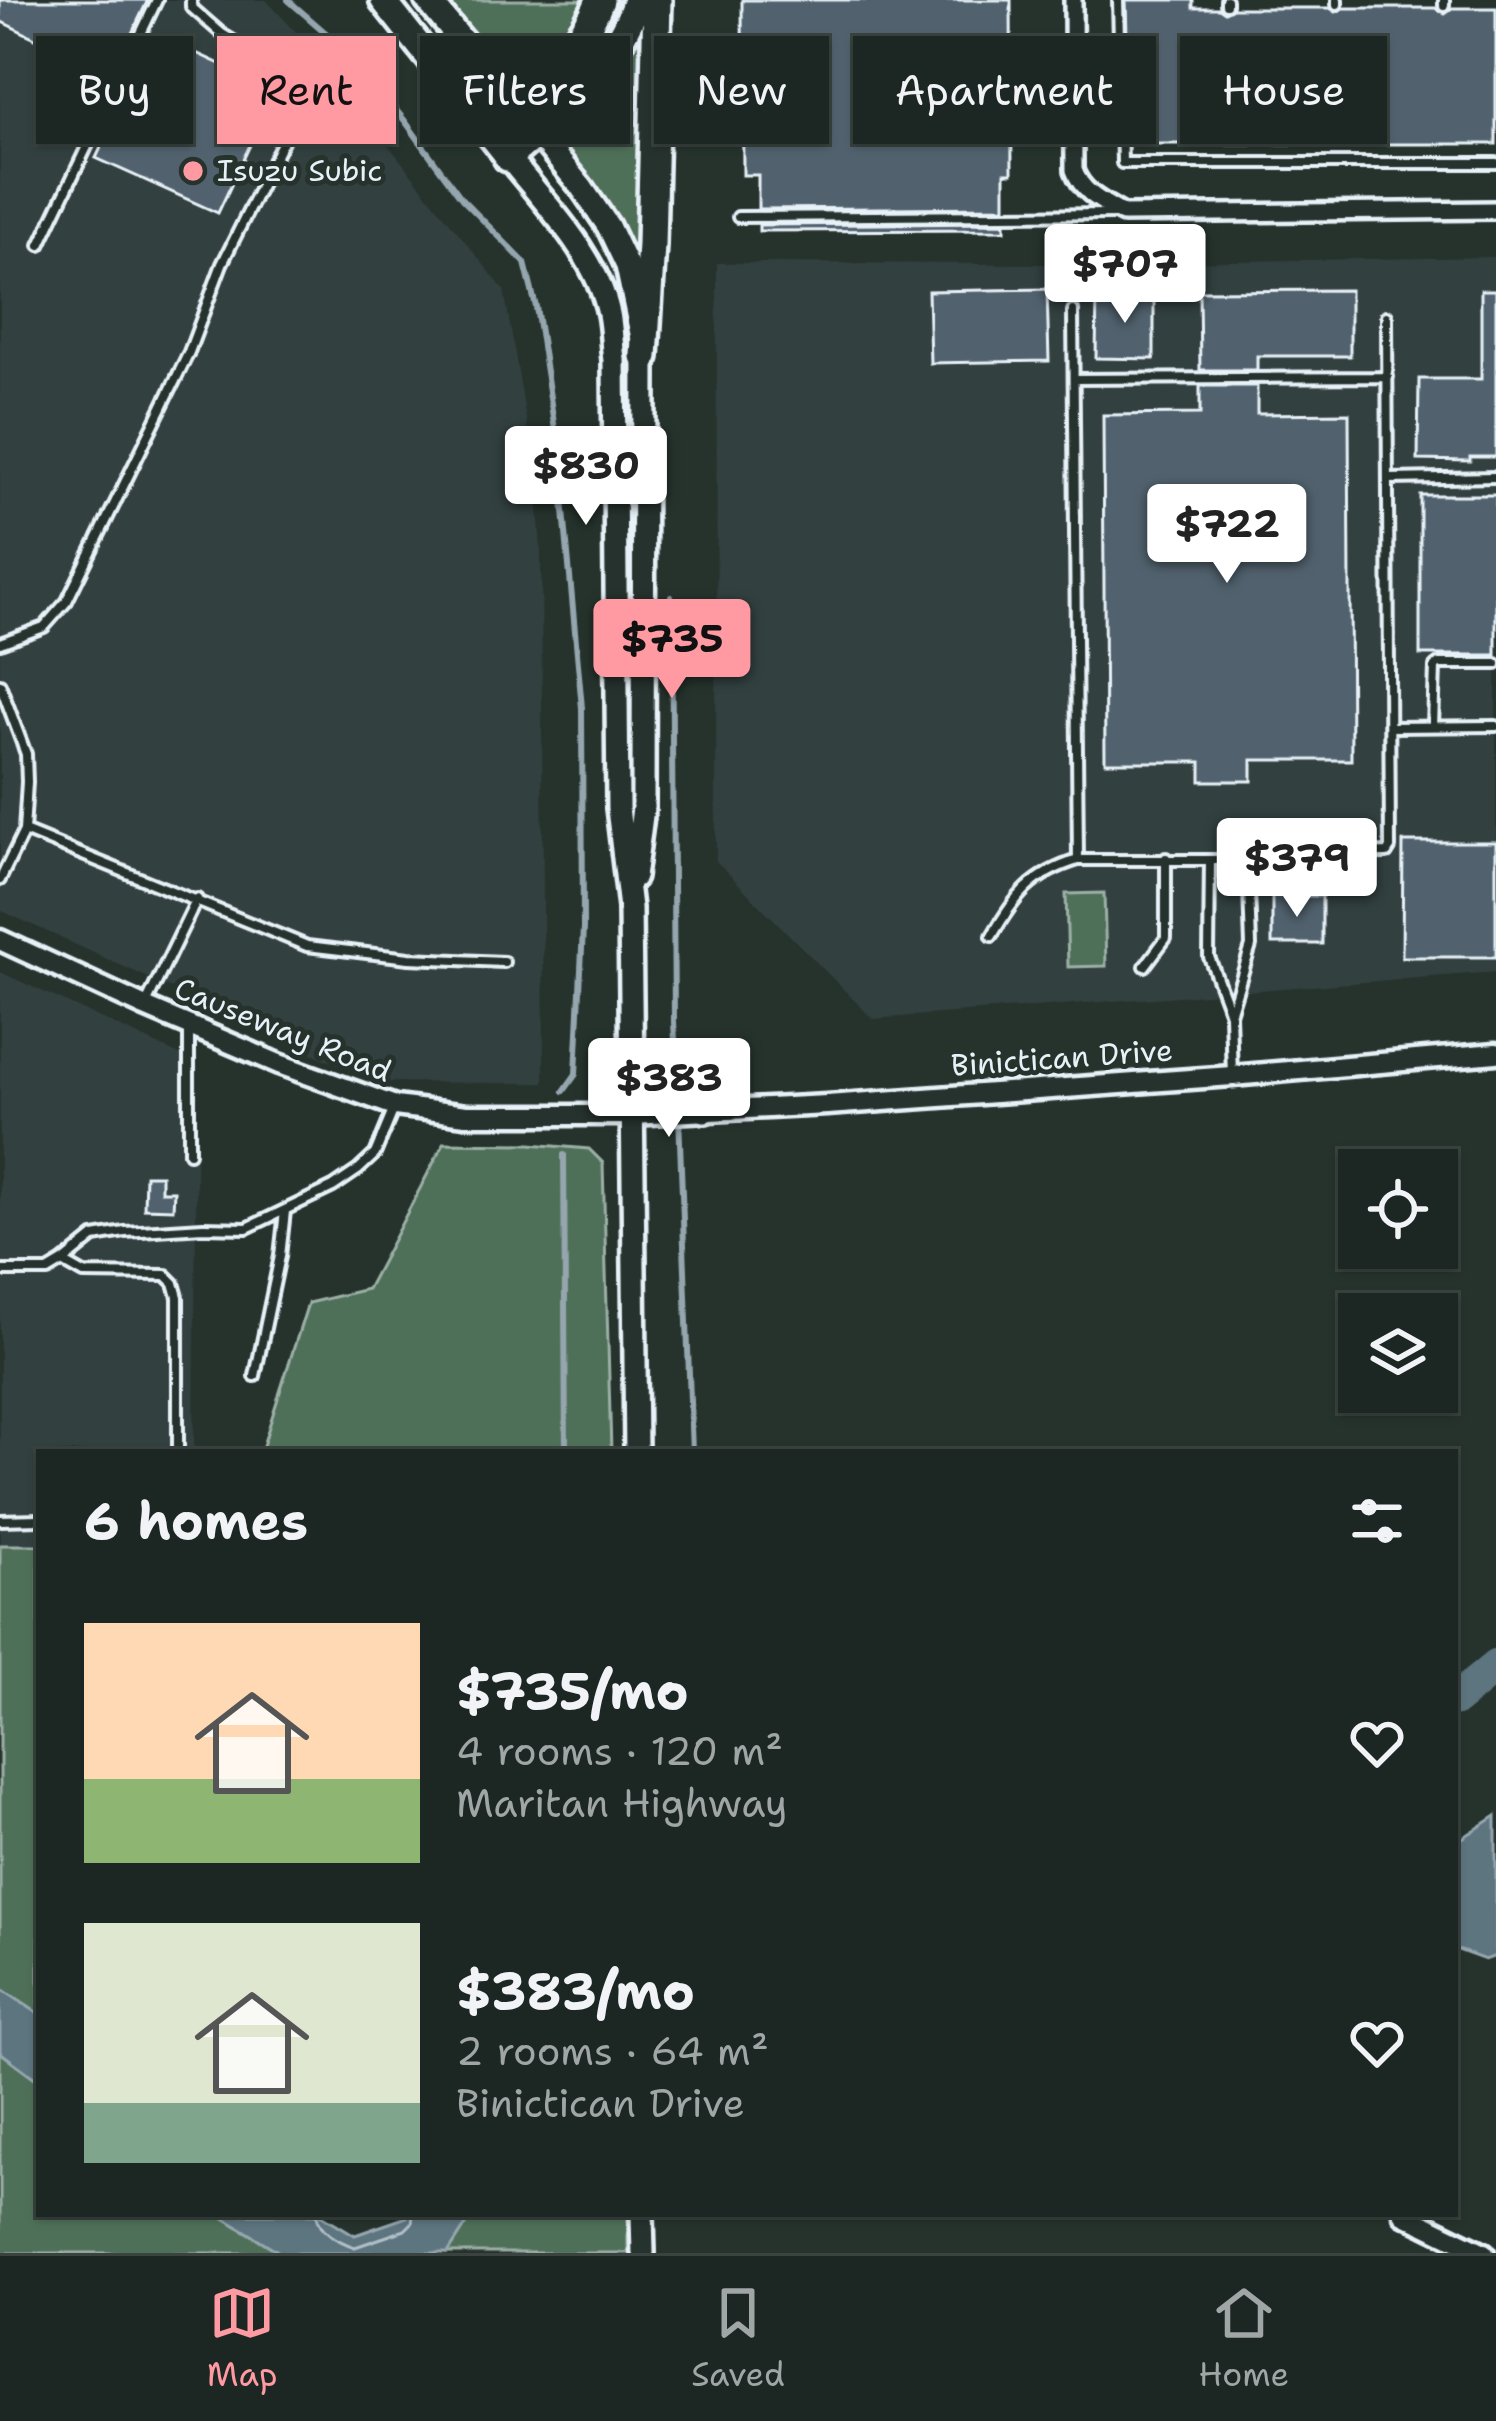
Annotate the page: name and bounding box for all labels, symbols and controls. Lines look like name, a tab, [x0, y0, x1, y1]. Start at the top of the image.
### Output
chip: Buy	[36, 36, 193, 144]
chip: Rent	[217, 36, 396, 144]
chip: Filters	[420, 36, 630, 144]
chip: New	[654, 36, 829, 144]
chip: Apartment	[853, 36, 1156, 144]
chip: House	[1180, 36, 1387, 144]
place label: Isuzu Subic	[217, 150, 382, 191]
marker: Isuzu Subic	[180, 158, 206, 184]
pin: $707	[1054, 224, 1196, 326]
text: $707	[1072, 237, 1178, 289]
pin: $830	[515, 426, 657, 528]
text: $830	[532, 439, 640, 491]
pin: $722	[1156, 484, 1298, 586]
text: $722	[1174, 497, 1280, 549]
pin: $735	[601, 599, 743, 701]
text: $735	[620, 612, 724, 664]
pin: $379	[1226, 818, 1368, 920]
text: $379	[1244, 831, 1350, 883]
street label: Causeway Road	[169, 967, 398, 1092]
street label: Binictican Drive	[950, 1029, 1174, 1086]
pin: $383	[598, 1038, 740, 1140]
text: $383	[615, 1051, 723, 1103]
map controls	[1338, 1149, 1458, 1413]
button: locate	[1338, 1149, 1458, 1269]
button: layers	[1338, 1293, 1458, 1413]
text: 6 homes	[84, 1487, 308, 1555]
icon: filters	[1344, 1488, 1410, 1554]
text: $735/mo	[456, 1657, 689, 1725]
icon: home	[180, 1671, 324, 1815]
icon: heart	[1344, 1710, 1410, 1776]
text: 4 rooms · 120 m²	[456, 1725, 783, 1777]
text: Maritan Highway	[456, 1777, 787, 1829]
text: $383/mo	[456, 1957, 695, 2025]
icon: home	[180, 1971, 324, 2115]
icon: heart	[1344, 2010, 1410, 2076]
text: 2 rooms · 64 m²	[456, 2025, 769, 2077]
text: Binictican Drive	[456, 2077, 745, 2129]
tab: Map	[207, 2280, 278, 2397]
tab: Saved	[691, 2280, 785, 2397]
tab: Home	[1198, 2280, 1289, 2397]

